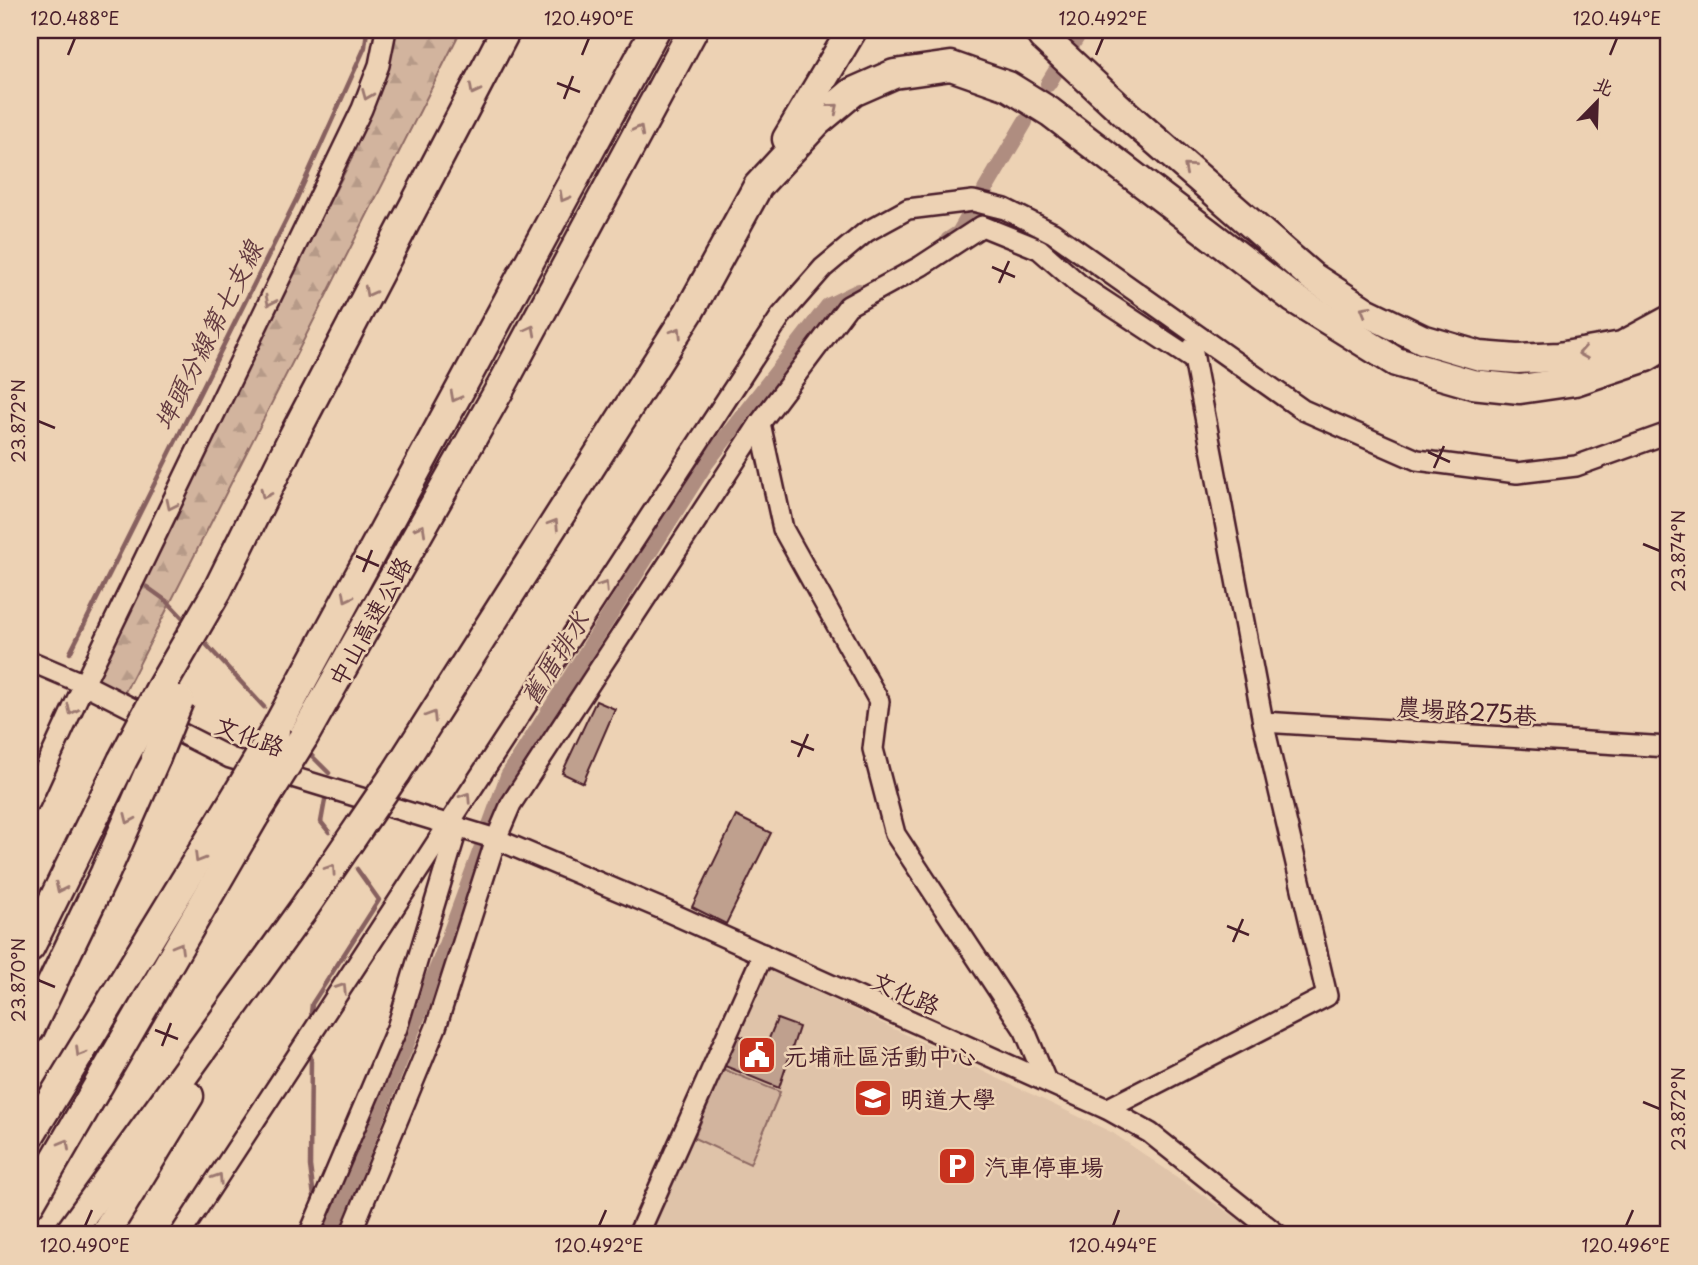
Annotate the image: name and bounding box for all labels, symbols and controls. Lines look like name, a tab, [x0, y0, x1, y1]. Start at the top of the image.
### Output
text: 120.488°E	[30, 4, 120, 31]
text: 120.490°E	[544, 4, 634, 31]
text: 120.492°E	[1058, 4, 1148, 31]
text: 120.494°E	[1573, 4, 1661, 31]
north arrow	[1562, 66, 1632, 136]
text: 北	[1590, 69, 1618, 102]
one-way arrow	[469, 83, 482, 95]
one-way arrow	[362, 88, 376, 100]
one-way arrow	[827, 103, 839, 116]
one-way arrow	[631, 125, 644, 137]
one-way arrow	[1183, 164, 1196, 176]
one-way arrow	[559, 190, 572, 202]
water label: 埤頭分線第七支線	[142, 232, 272, 437]
one-way arrow	[363, 284, 377, 297]
one-way arrow	[264, 294, 278, 306]
one-way arrow	[1360, 306, 1373, 319]
one-way arrow	[523, 325, 536, 338]
one-way arrow	[668, 326, 681, 339]
one-way arrow	[1577, 345, 1589, 360]
text: 23.872°N	[4, 379, 31, 463]
one-way arrow	[450, 390, 463, 402]
one-way arrow	[259, 487, 273, 499]
one-way arrow	[165, 498, 179, 510]
text: 23.874°N	[1664, 510, 1691, 592]
one-way arrow	[546, 518, 559, 531]
one-way arrow	[413, 524, 426, 536]
street label: 中山高速公路	[318, 549, 420, 693]
one-way arrow	[596, 581, 609, 594]
one-way arrow	[342, 590, 356, 603]
water label: 舊厝排水	[510, 603, 599, 712]
street label: 農場路275巷	[1396, 687, 1538, 733]
one-way arrow	[66, 703, 80, 715]
street label: 文化路	[210, 706, 290, 764]
one-way arrow	[424, 710, 437, 723]
one-way arrow	[458, 792, 471, 805]
one-way arrow	[123, 812, 137, 824]
one-way arrow	[194, 851, 207, 864]
one-way arrow	[322, 864, 335, 877]
one-way arrow	[54, 881, 68, 893]
text: 23.870°N	[4, 938, 31, 1022]
one-way arrow	[171, 942, 184, 955]
street label: 文化路	[866, 961, 946, 1023]
one-way arrow	[334, 982, 347, 995]
public building icon: 元埔社區活動中心	[736, 1034, 778, 1076]
place label: 元埔社區活動中心	[784, 1037, 976, 1073]
one-way arrow	[76, 1045, 89, 1058]
text: 23.872°N	[1664, 1067, 1691, 1151]
school or university icon: 明道大學	[852, 1077, 894, 1119]
place label: 明道大學	[900, 1080, 996, 1116]
one-way arrow	[57, 1139, 70, 1152]
parking icon: 汽車停車場	[936, 1145, 978, 1187]
place label: 汽車停車場	[984, 1148, 1104, 1184]
one-way arrow	[209, 1173, 222, 1186]
text: 120.490°E	[40, 1231, 130, 1258]
text: 120.492°E	[554, 1231, 644, 1258]
text: 120.494°E	[1069, 1231, 1157, 1258]
text: 120.496°E	[1582, 1231, 1670, 1258]

